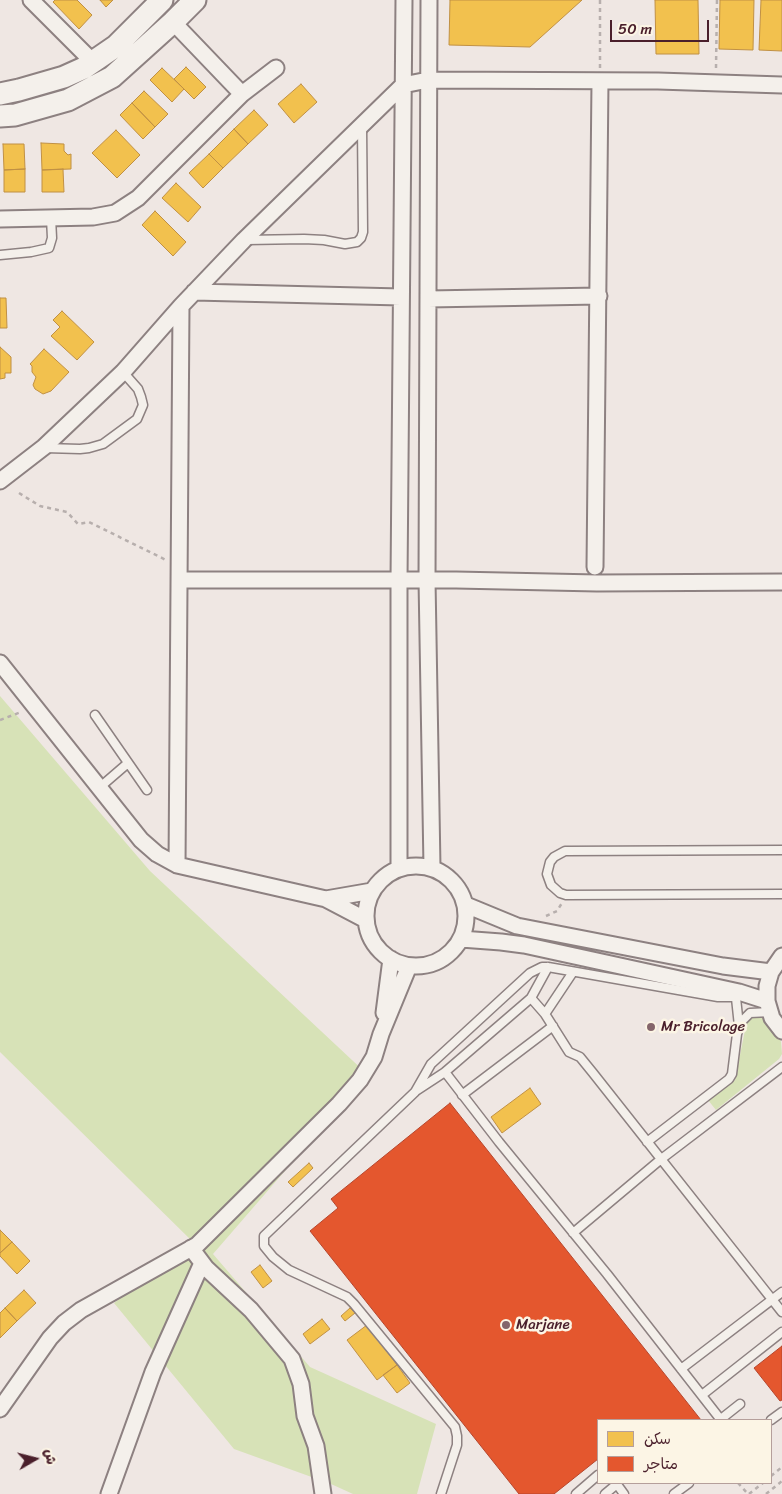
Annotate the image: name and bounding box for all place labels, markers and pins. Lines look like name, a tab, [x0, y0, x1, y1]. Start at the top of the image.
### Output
place label: Mr Bricolage	[661, 1018, 745, 1036]
marker: Mr Bricolage	[645, 1021, 657, 1033]
place label: Marjane	[516, 1316, 570, 1334]
marker: Marjane	[500, 1319, 512, 1331]

